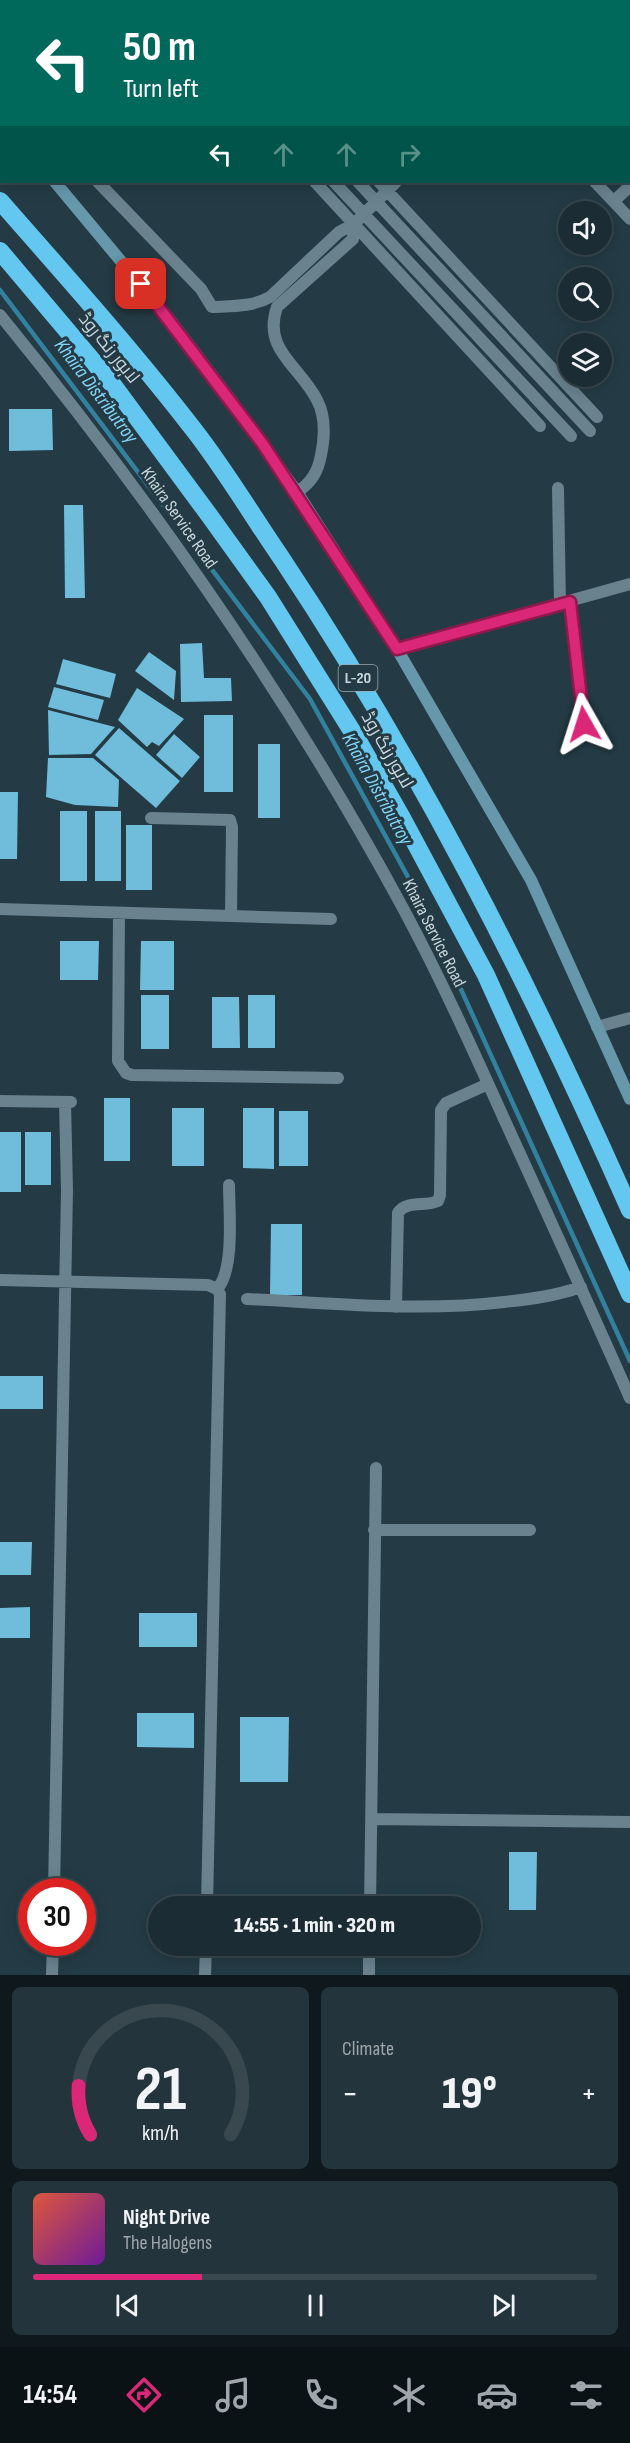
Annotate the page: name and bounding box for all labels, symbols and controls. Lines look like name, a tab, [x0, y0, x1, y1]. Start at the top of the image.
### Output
text: 50 m	[123, 22, 196, 73]
icon: left	[24, 24, 102, 102]
text: Turn left	[123, 73, 199, 105]
icon: left	[204, 138, 237, 171]
icon: ahead	[267, 138, 300, 171]
icon: ahead	[330, 138, 363, 171]
icon: right	[393, 138, 426, 171]
map controls	[558, 201, 612, 387]
button: sound	[558, 201, 612, 255]
pin	[115, 258, 166, 309]
icon: arrive	[124, 267, 157, 300]
button: search	[558, 267, 612, 321]
street label: لاہور رنگ روڈ	[73, 308, 144, 388]
button: layers	[558, 333, 612, 387]
water label: Khaira Distributroy	[49, 334, 144, 449]
street label: Khaira Service Road	[136, 463, 222, 573]
road number: L-20	[338, 665, 378, 691]
position arrow	[552, 692, 616, 756]
street label: لاہور رنگ روڈ	[356, 708, 417, 792]
water label: Khaira Distributroy	[336, 729, 418, 850]
street label: Khaira Service Road	[398, 875, 470, 991]
speed limit sign: 30	[18, 1878, 96, 1956]
text: 14:55 · 1 min · 320 m	[234, 1912, 395, 1939]
text: Climate	[342, 2037, 394, 2061]
text: 21	[135, 2053, 186, 2128]
text: 19°	[442, 2067, 497, 2122]
text: −	[342, 2074, 358, 2114]
text: +	[581, 2074, 597, 2114]
text: km/h	[142, 2121, 179, 2146]
text: Night Drive	[123, 2204, 210, 2231]
text: The Halogens	[123, 2231, 212, 2255]
icon: previous	[111, 2289, 144, 2322]
icon: pause	[299, 2289, 332, 2322]
icon: next	[487, 2289, 520, 2322]
icon: directions	[123, 2374, 165, 2416]
icon: music	[212, 2374, 254, 2416]
icon: phone	[300, 2374, 342, 2416]
icon: climate	[388, 2374, 430, 2416]
icon: car	[476, 2374, 518, 2416]
icon: filters	[565, 2374, 607, 2416]
text: 14:54	[23, 2379, 77, 2411]

